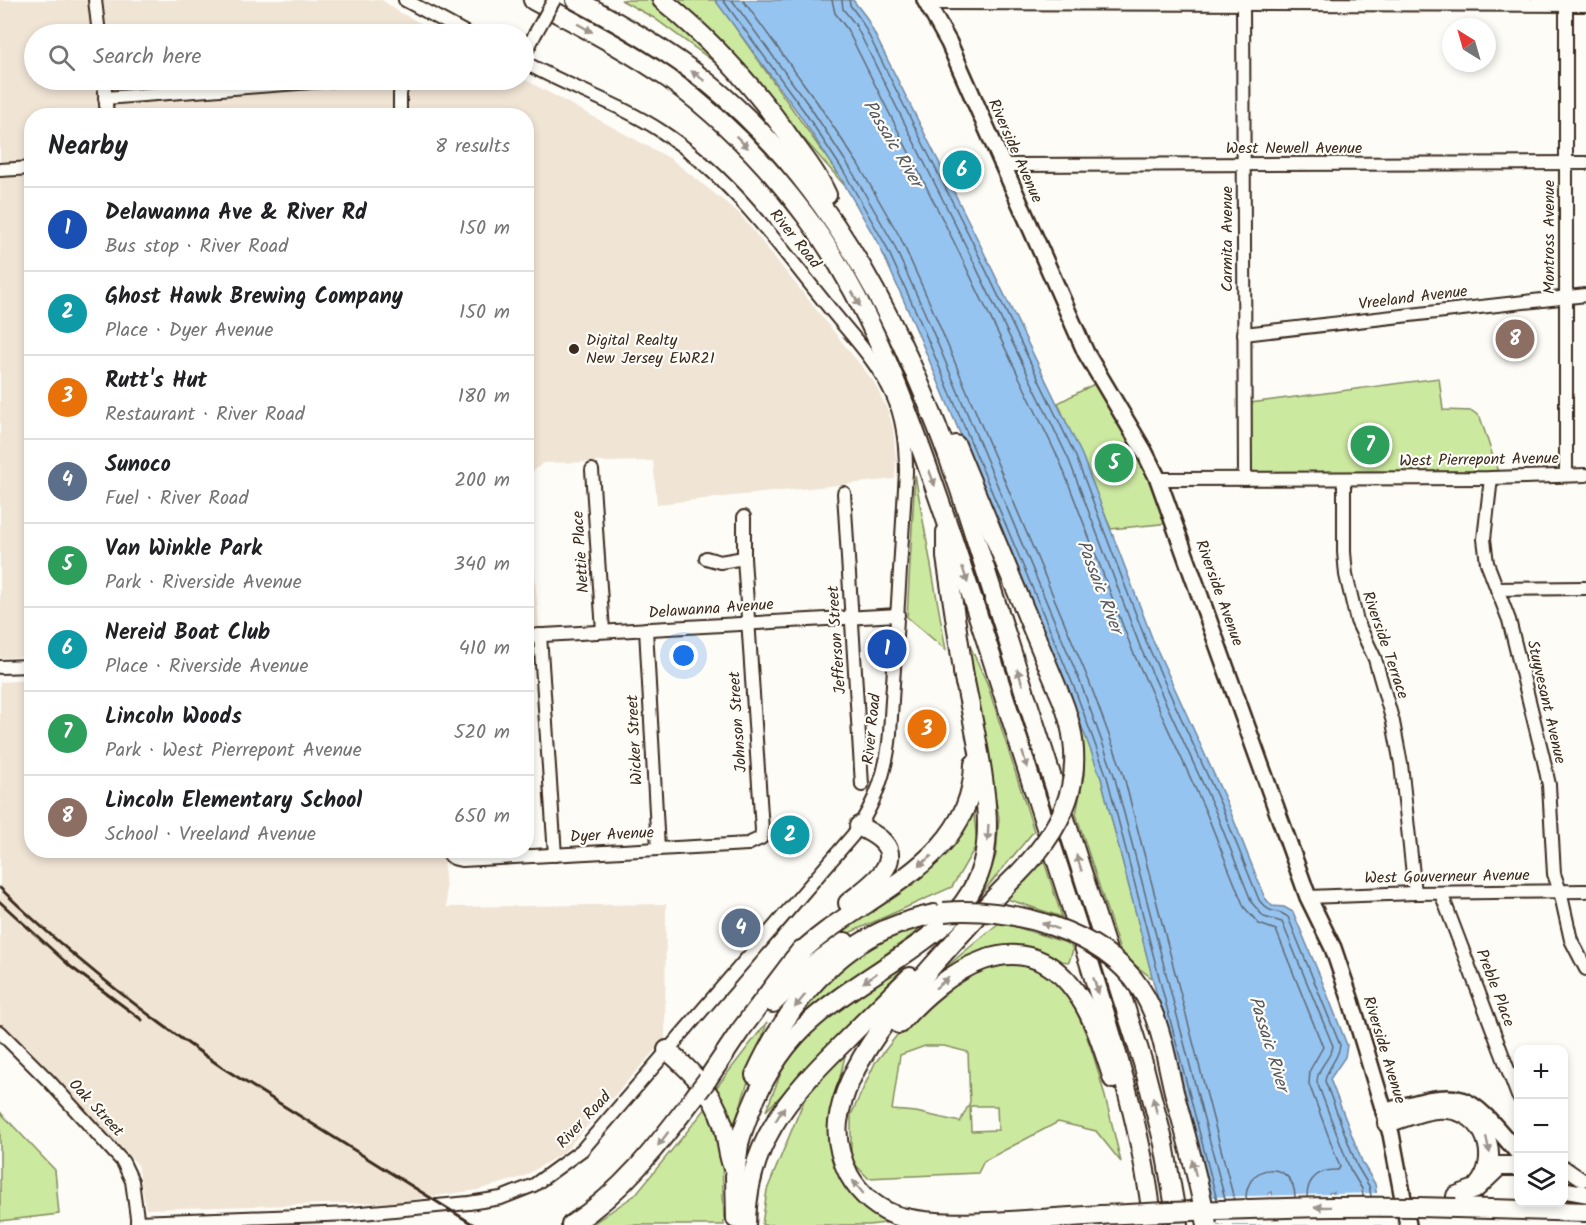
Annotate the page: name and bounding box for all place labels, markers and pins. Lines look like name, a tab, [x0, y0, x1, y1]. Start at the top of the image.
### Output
pin: 6	[942, 148, 982, 192]
pin: 8	[1496, 316, 1534, 362]
place label: Digital Realty New Jersey EWR21	[586, 328, 715, 371]
marker: Digital Realty New Jersey EWR21	[567, 342, 581, 356]
pin: 7	[1350, 422, 1390, 468]
pin: 5	[1094, 440, 1134, 486]
pin: 1	[868, 626, 906, 672]
pin: 3	[908, 706, 946, 752]
pin: 2	[770, 812, 810, 858]
pin: 4	[722, 906, 760, 950]

